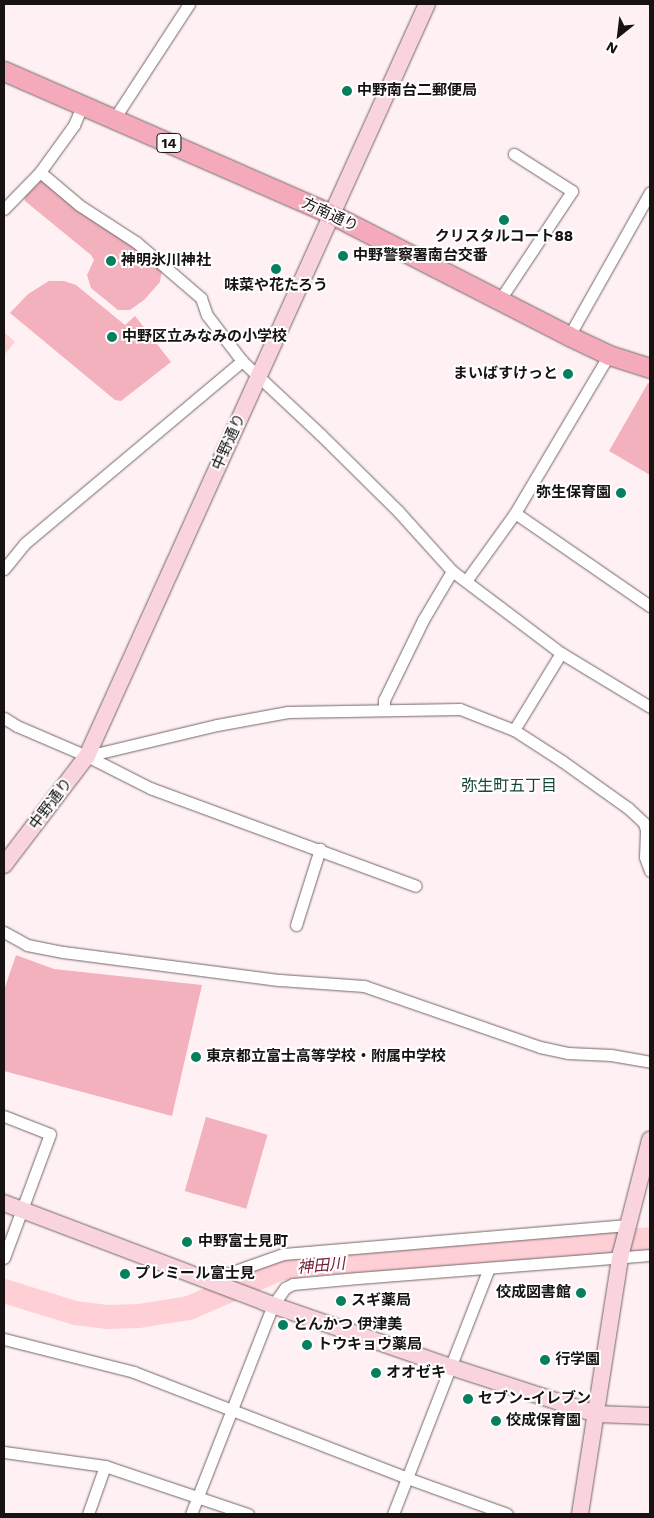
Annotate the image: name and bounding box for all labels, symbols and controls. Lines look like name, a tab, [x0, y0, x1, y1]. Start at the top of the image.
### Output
north arrow	[594, 10, 644, 60]
text: N	[603, 39, 620, 58]
place label: 中野南台二郵便局	[357, 82, 477, 100]
marker: 中野南台二郵便局	[341, 85, 353, 97]
road number: 14	[155, 132, 183, 154]
street label: 方南通り	[299, 194, 361, 236]
marker: クリスタルコート88	[498, 214, 510, 226]
place label: クリスタルコート88	[435, 228, 573, 246]
place label: 中野警察署南台交番	[353, 247, 488, 265]
marker: 中野警察署南台交番	[337, 250, 349, 262]
place label: 神明氷川神社	[121, 252, 211, 270]
marker: 神明氷川神社	[105, 255, 117, 267]
marker: 味菜や花たろう	[270, 263, 282, 275]
place label: 味菜や花たろう	[224, 277, 328, 295]
place label: 中野区立みなみの小学校	[122, 328, 287, 346]
marker: 中野区立みなみの小学校	[106, 331, 118, 343]
place label: まいばすけっと	[453, 365, 558, 383]
marker: まいばすけっと	[562, 368, 574, 380]
street label: 中野通り	[209, 411, 249, 473]
place label: 弥生保育園	[536, 484, 611, 502]
marker: 弥生保育園	[615, 487, 627, 499]
street label: 中野通り	[26, 775, 76, 833]
district label: 弥生町五丁目	[461, 776, 557, 796]
place label: 東京都立富士高等学校・附属中学校	[206, 1048, 446, 1066]
marker: 東京都立富士高等学校・附属中学校	[190, 1051, 202, 1063]
place label: 中野富士見町	[198, 1233, 288, 1251]
marker: 中野富士見町	[180, 1235, 194, 1249]
water label: 神田川	[296, 1254, 346, 1278]
place label: プレミール富士見	[135, 1265, 255, 1283]
marker: プレミール富士見	[119, 1268, 131, 1280]
place label: 佼成図書館	[496, 1284, 571, 1302]
marker: 佼成図書館	[575, 1287, 587, 1299]
place label: スギ薬局	[351, 1292, 411, 1310]
marker: スギ薬局	[335, 1295, 347, 1307]
place label: とんかつ 伊津美	[293, 1316, 402, 1334]
marker: とんかつ 伊津美	[277, 1319, 289, 1331]
place label: トウキョウ薬局	[317, 1336, 422, 1354]
marker: トウキョウ薬局	[301, 1339, 313, 1351]
place label: 行学園	[555, 1351, 600, 1369]
marker: 行学園	[539, 1354, 551, 1366]
place label: オオゼキ	[386, 1364, 446, 1382]
marker: オオゼキ	[370, 1367, 382, 1379]
place label: セブン-イレブン	[478, 1390, 591, 1408]
marker: セブン-イレブン	[462, 1393, 474, 1405]
place label: 佼成保育園	[506, 1412, 581, 1430]
marker: 佼成保育園	[490, 1415, 502, 1427]

